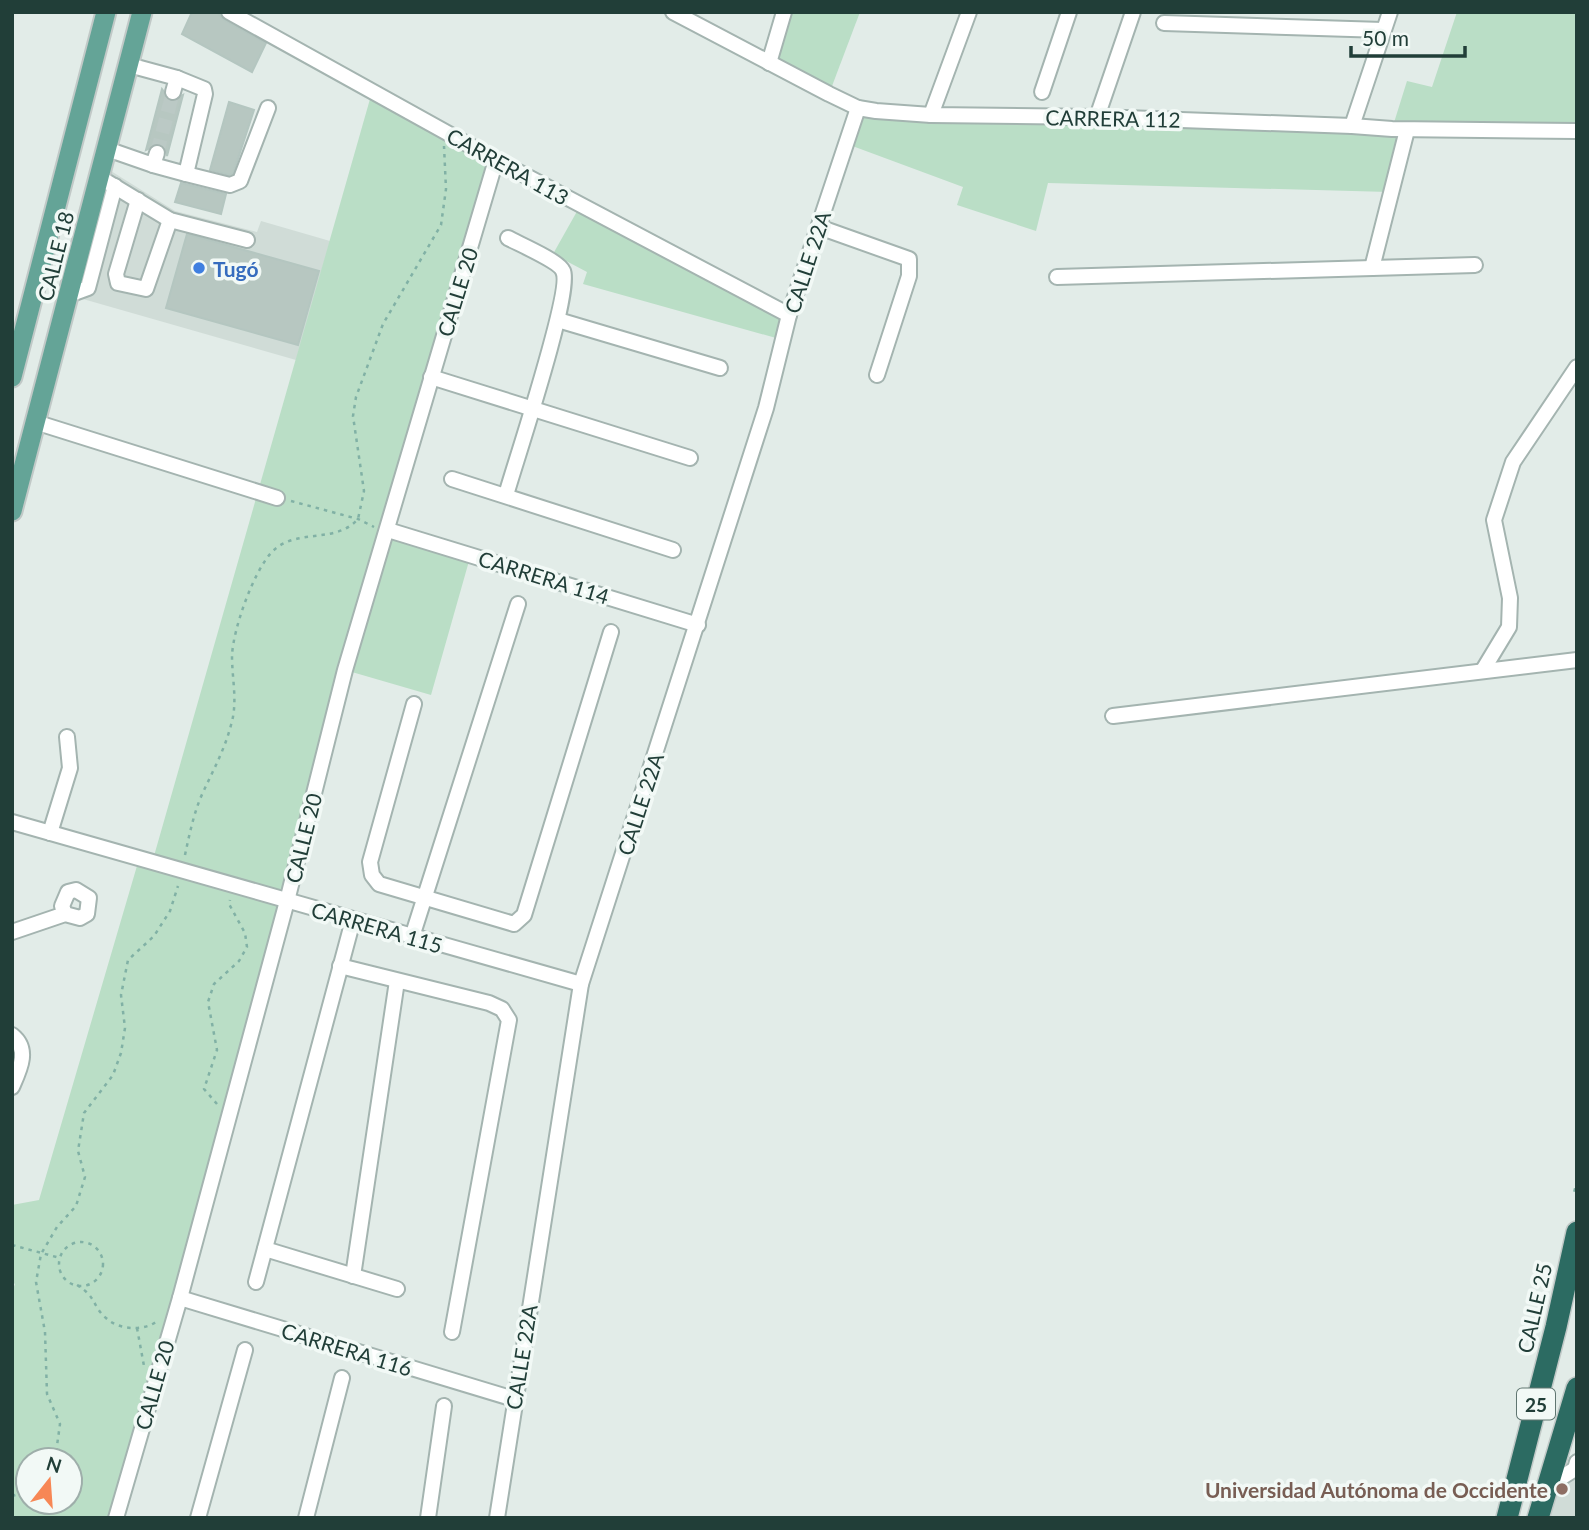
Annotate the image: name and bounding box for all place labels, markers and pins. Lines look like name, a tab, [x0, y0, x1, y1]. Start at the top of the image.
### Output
place label: Tugó	[213, 256, 258, 281]
marker: Tugó	[191, 260, 207, 276]
place label: Universidad Autónoma de Occidente	[1205, 1477, 1548, 1502]
marker: Universidad Autónoma de Occidente	[1554, 1481, 1570, 1497]

